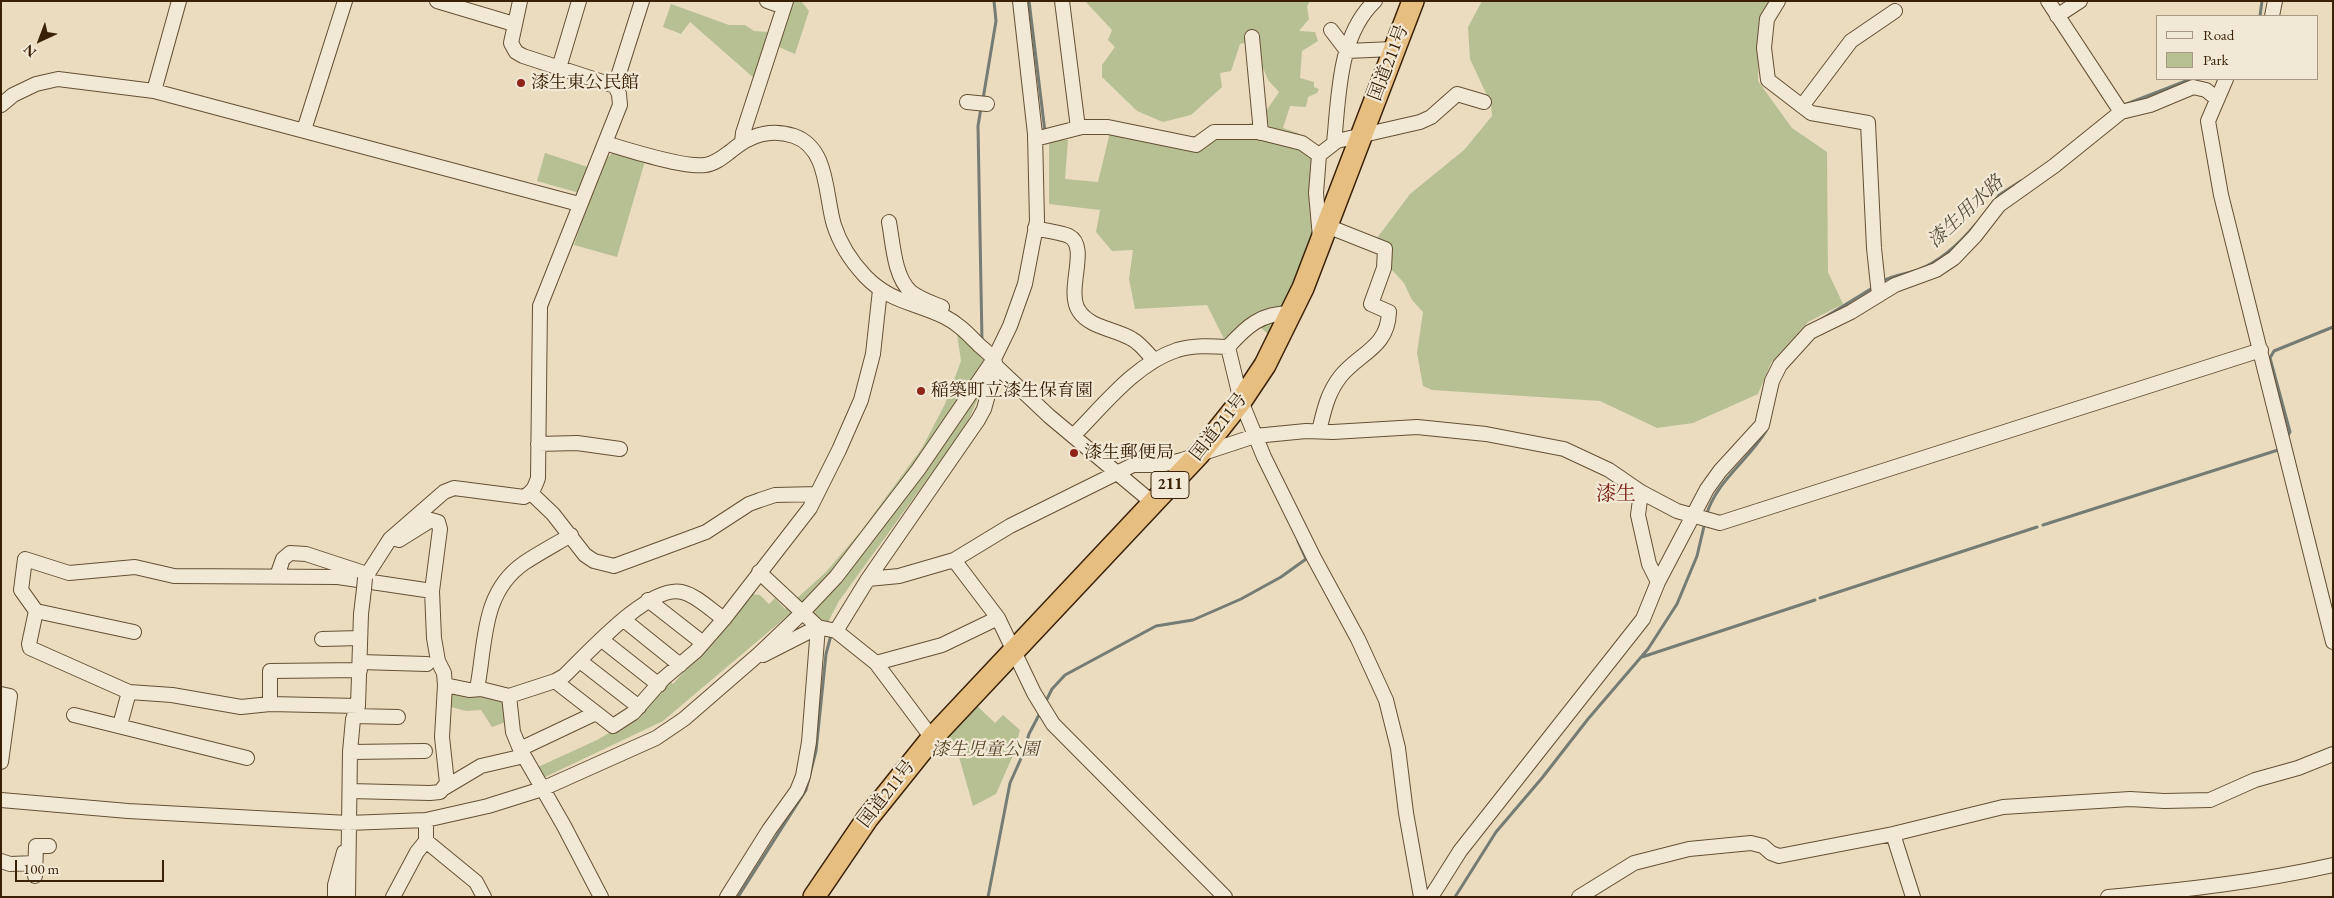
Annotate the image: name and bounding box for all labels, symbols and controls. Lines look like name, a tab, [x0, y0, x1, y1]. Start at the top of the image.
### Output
north arrow	[15, 15, 65, 65]
legend	[2156, 15, 2319, 80]
street label: 国道211号	[1365, 22, 1413, 104]
text: Road	[2203, 25, 2234, 44]
text: N	[19, 41, 40, 61]
text: Park	[2203, 50, 2229, 69]
place label: 漆生東公民館	[531, 72, 639, 94]
marker: 漆生東公民館	[515, 77, 527, 89]
water label: 漆生用水路	[1923, 171, 2009, 253]
place label: 稲築町立漆生保育園	[931, 380, 1093, 402]
marker: 稲築町立漆生保育園	[915, 385, 927, 397]
street label: 国道211号	[1186, 389, 1252, 465]
place label: 漆生郵便局	[1084, 442, 1174, 464]
marker: 漆生郵便局	[1068, 447, 1080, 459]
road number: 211	[1151, 472, 1189, 498]
district label: 漆生	[1596, 483, 1636, 507]
park label: 漆生児童公園	[931, 739, 1039, 761]
street label: 国道211号	[854, 756, 920, 832]
scale bar	[18, 850, 166, 882]
text: 100 m	[23, 859, 59, 878]

